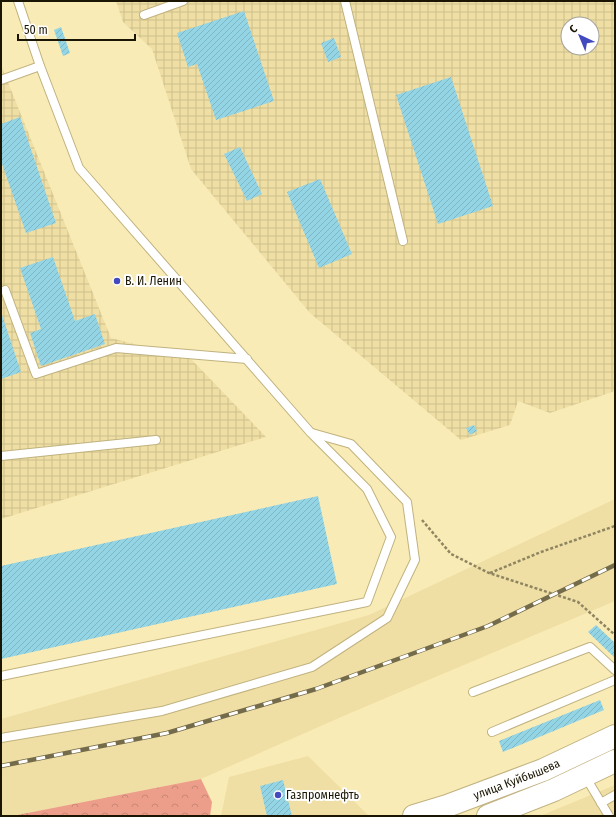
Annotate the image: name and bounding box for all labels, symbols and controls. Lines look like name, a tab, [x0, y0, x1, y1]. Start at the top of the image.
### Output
scale bar	[18, 16, 135, 42]
north arrow	[560, 16, 600, 56]
text: С	[567, 22, 580, 36]
text: 50 m	[24, 23, 48, 37]
place label: В. И. Ленин	[125, 274, 182, 288]
marker: В. И. Ленин	[112, 276, 122, 286]
street label: улица Куйбышева	[471, 756, 562, 802]
place label: Газпромнефть	[286, 788, 360, 802]
marker: Газпромнефть	[273, 790, 283, 800]

